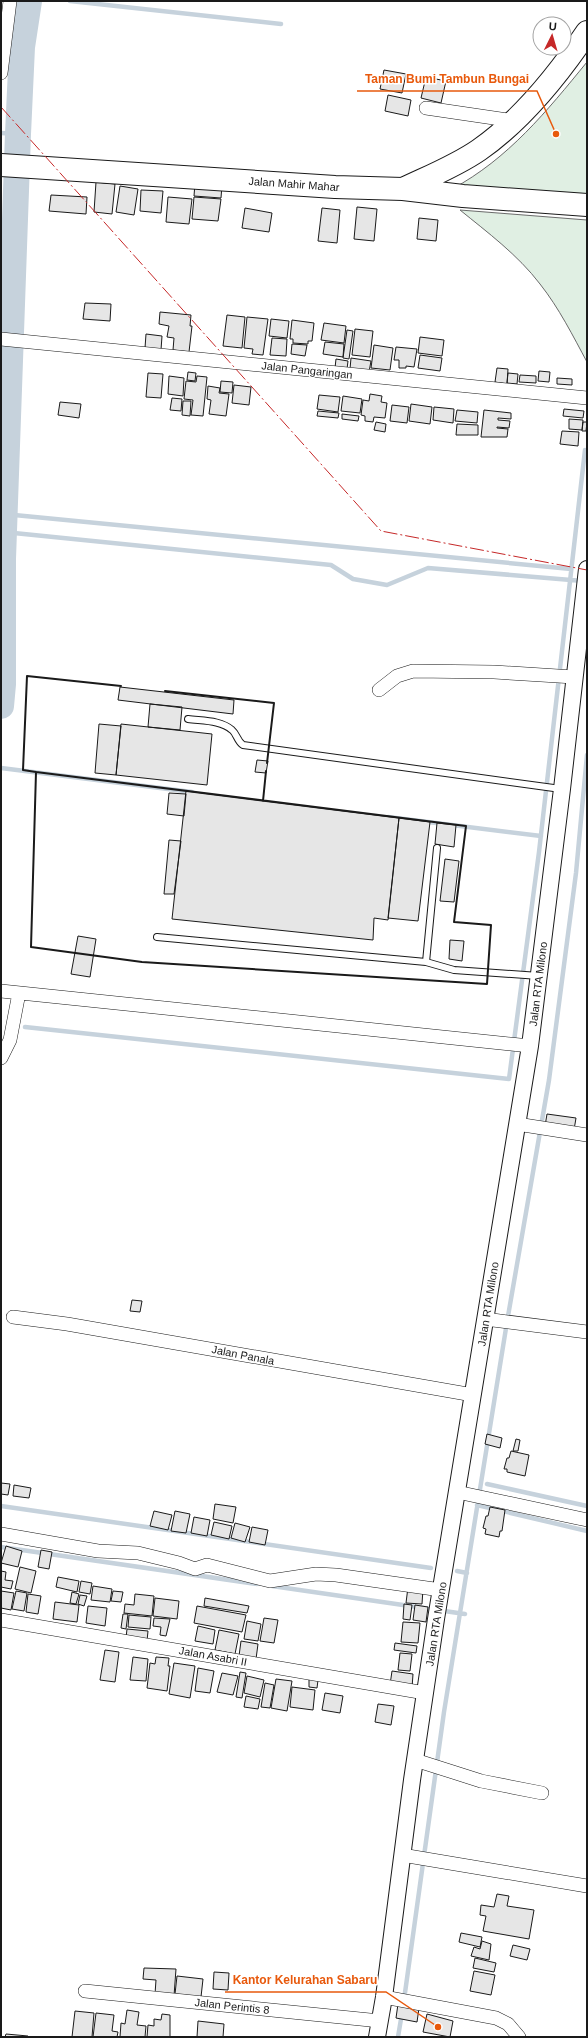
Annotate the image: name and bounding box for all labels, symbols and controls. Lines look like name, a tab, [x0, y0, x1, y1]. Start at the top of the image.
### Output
north arrow	[532, 16, 572, 56]
text: U	[548, 20, 557, 32]
callout: Taman Bumi Tambun Bungai	[357, 67, 537, 91]
text: Taman Bumi Tambun Bungai	[365, 72, 529, 86]
street label: Jalan Mahir Mahar	[248, 175, 340, 193]
street label: Jalan Pangaringan	[261, 359, 353, 381]
street label: Jalan RTA Milono	[527, 941, 549, 1027]
street label: Jalan RTA Milono	[475, 1261, 501, 1347]
street label: Jalan Panala	[211, 1343, 276, 1367]
street label: Jalan RTA Milono	[423, 1581, 449, 1667]
street label: Jalan Asabri II	[178, 1644, 248, 1668]
callout: Kantor Kelurahan Sabaru	[225, 1968, 386, 1992]
text: Kantor Kelurahan Sabaru	[233, 1973, 377, 1987]
street label: Jalan Perintis 8	[194, 1996, 270, 2016]

